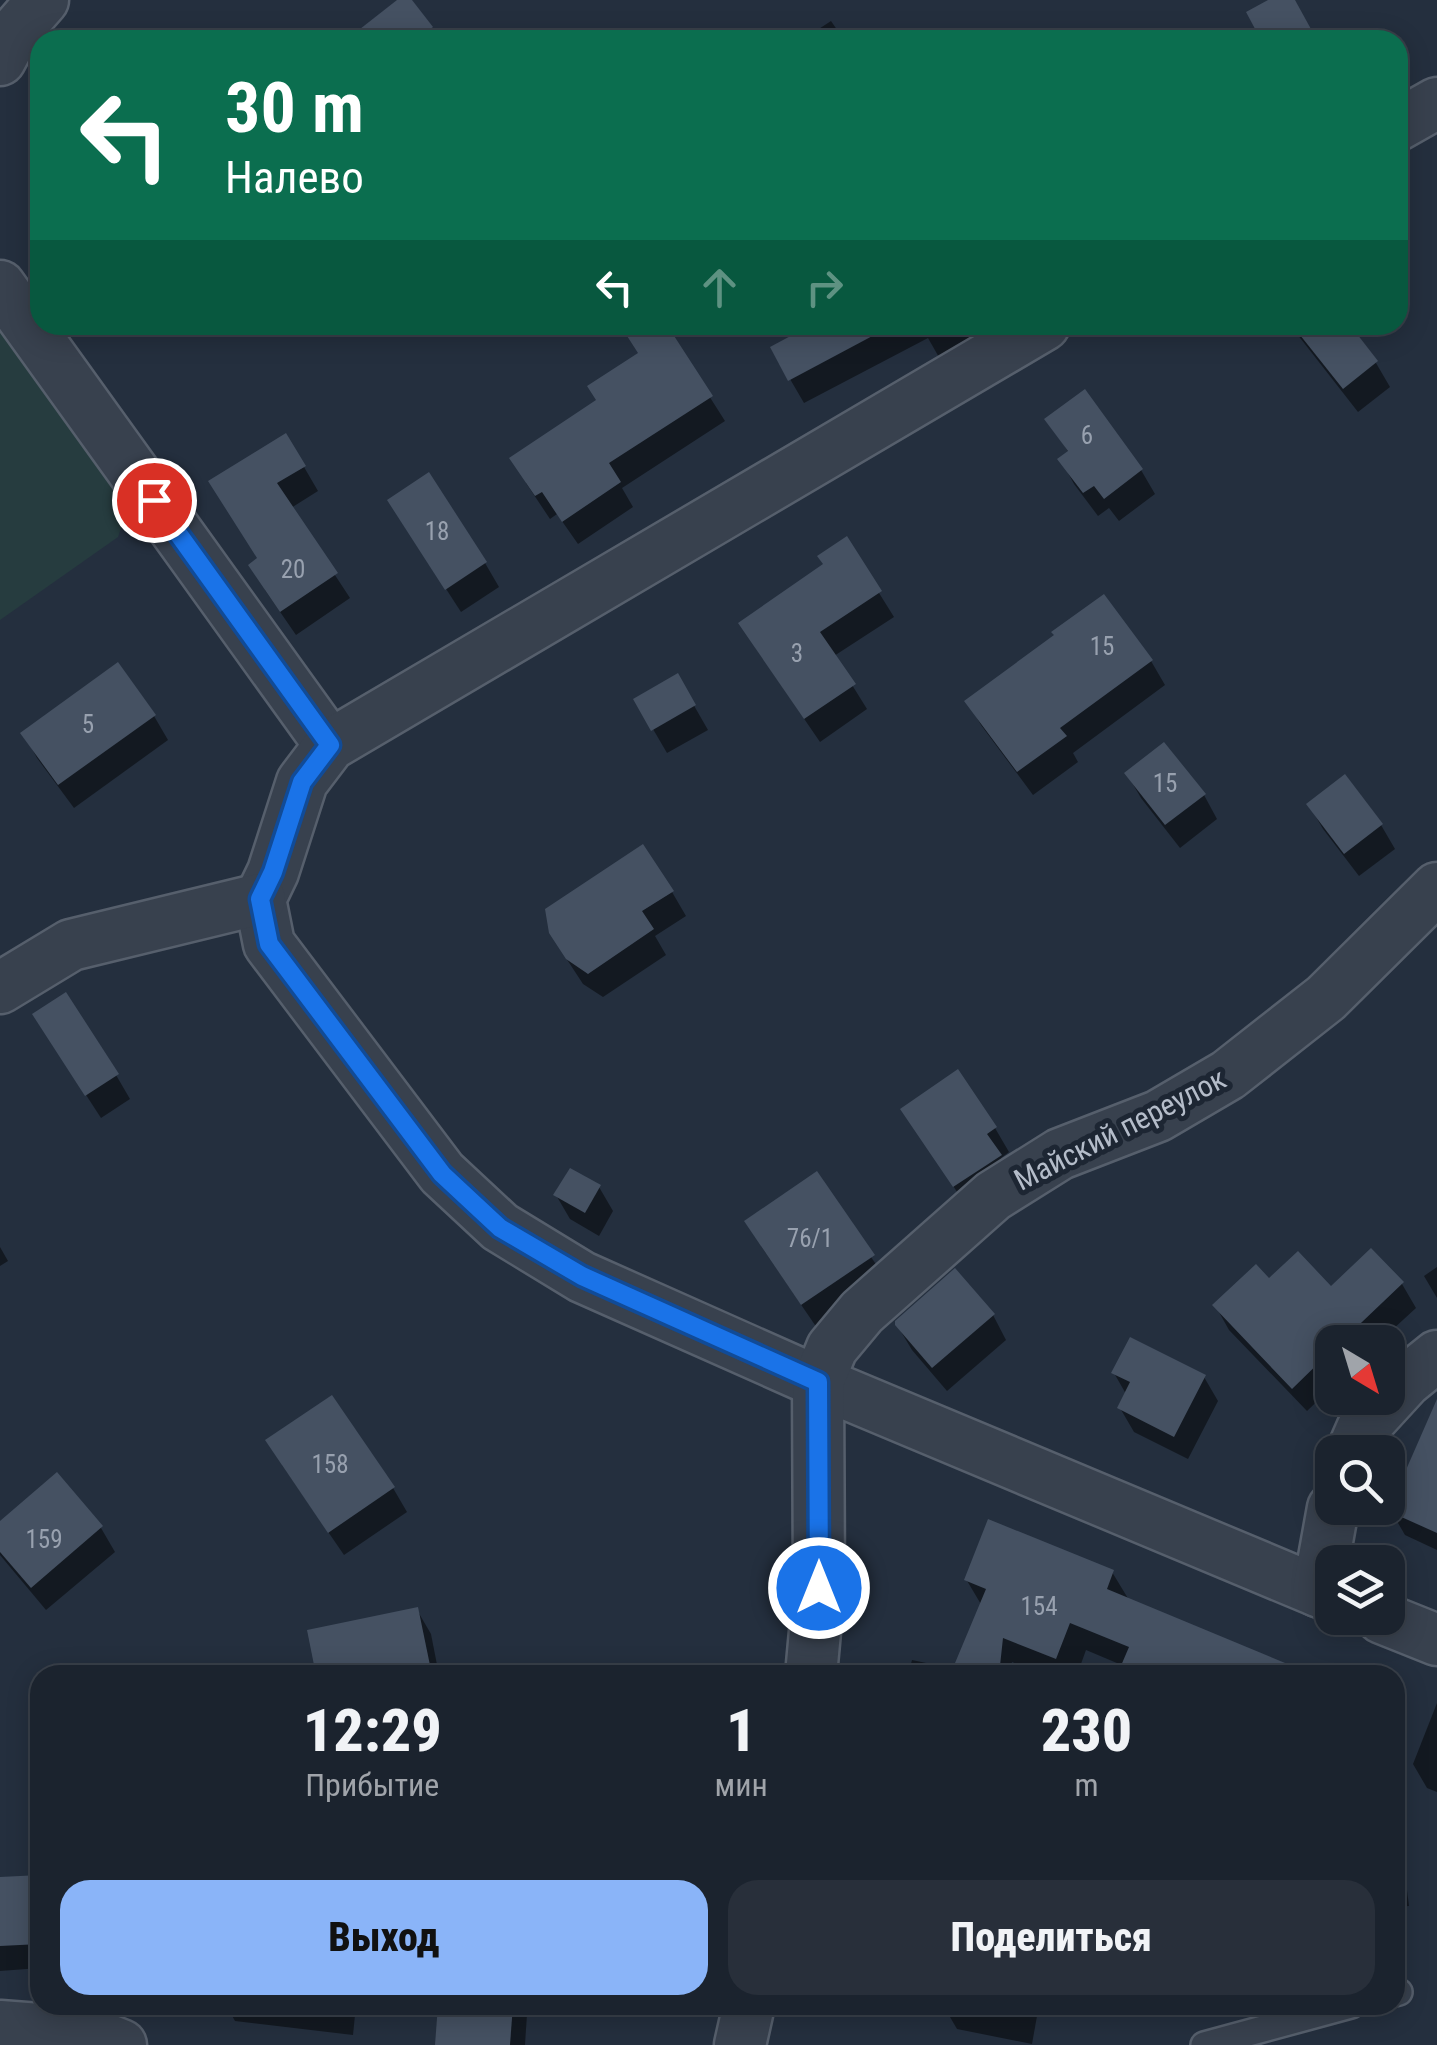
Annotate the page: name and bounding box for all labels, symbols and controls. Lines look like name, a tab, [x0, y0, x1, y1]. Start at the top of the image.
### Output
text: 30 m	[225, 67, 364, 149]
icon: left	[60, 70, 190, 200]
text: Налево	[225, 151, 364, 204]
icon: left	[587, 260, 642, 315]
icon: ahead	[692, 260, 747, 315]
icon: right	[797, 260, 852, 315]
house number: 6	[1081, 421, 1093, 450]
pin	[112, 458, 197, 543]
icon: arrive	[127, 473, 182, 528]
house number: 18	[425, 517, 449, 546]
house number: 20	[281, 555, 305, 584]
house number: 15	[1090, 632, 1114, 661]
house number: 3	[791, 639, 803, 668]
house number: 5	[82, 710, 94, 739]
house number: 15	[1153, 769, 1177, 798]
street label: Майский переулок	[1008, 1061, 1232, 1197]
house number: 76/1	[787, 1224, 833, 1253]
north arrow	[1315, 1325, 1405, 1415]
map controls	[1315, 1325, 1405, 1635]
button: search	[1315, 1435, 1405, 1525]
house number: 158	[311, 1450, 349, 1479]
house number: 159	[25, 1525, 63, 1554]
position arrow	[767, 1536, 871, 1640]
button: layers	[1315, 1545, 1405, 1635]
house number: 154	[1020, 1592, 1058, 1621]
text: 12:29	[303, 1695, 442, 1766]
text: 1	[726, 1695, 756, 1766]
text: 230	[1041, 1695, 1132, 1766]
text: Прибытие	[305, 1766, 439, 1804]
text: мин	[715, 1766, 768, 1804]
text: m	[1074, 1766, 1098, 1804]
button: Выход	[60, 1880, 708, 1995]
button: Поделиться	[728, 1880, 1375, 1995]

